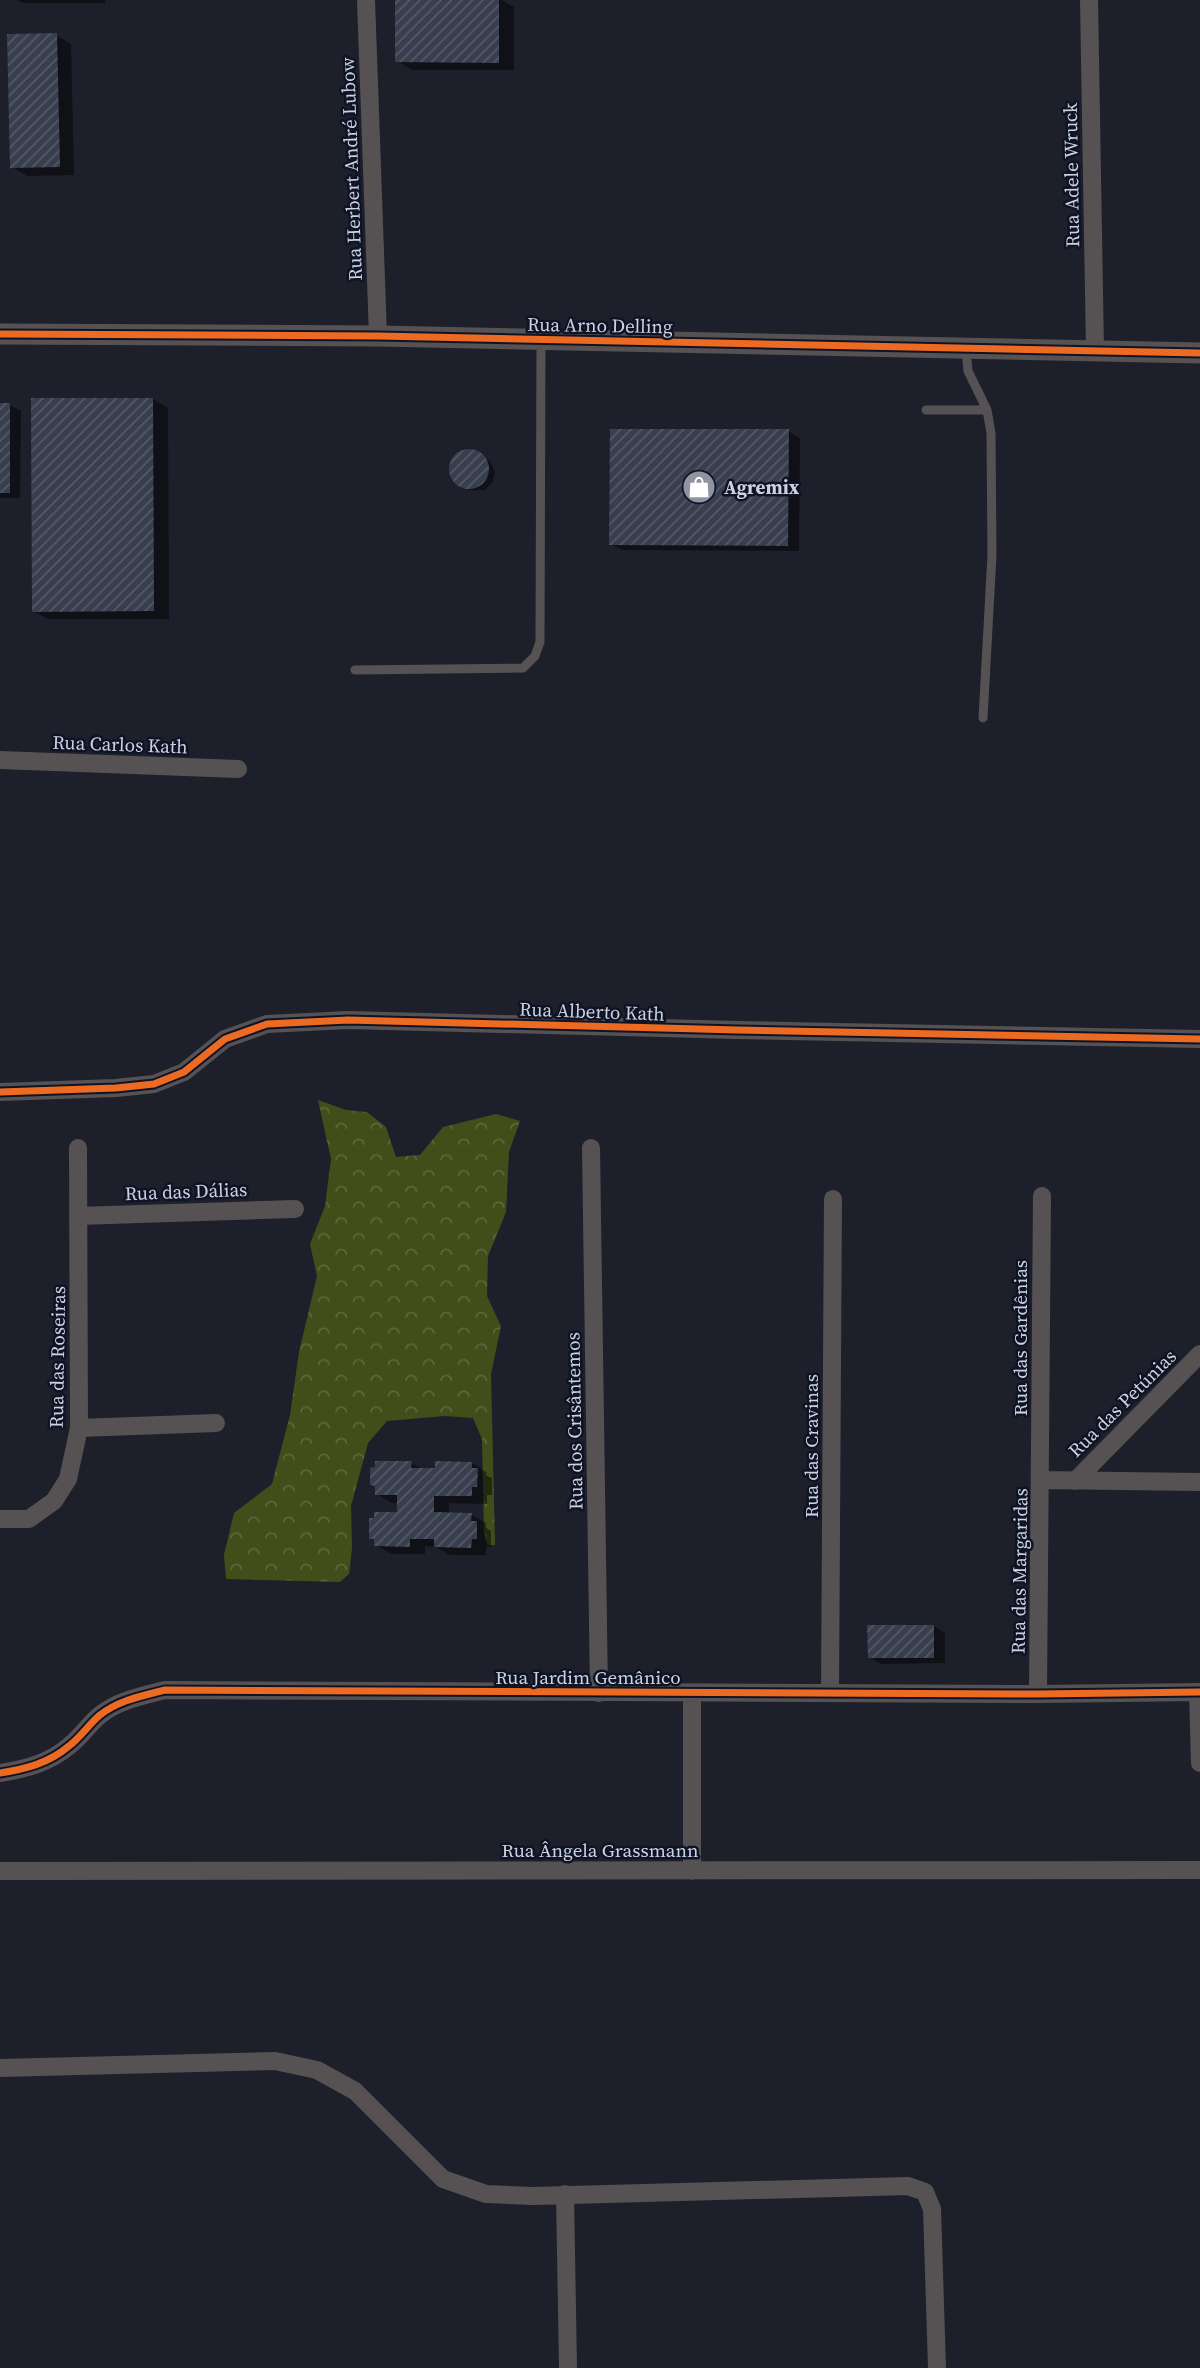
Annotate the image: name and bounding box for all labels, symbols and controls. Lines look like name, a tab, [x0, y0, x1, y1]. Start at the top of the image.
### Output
street label: Rua Herbert André Lubow	[334, 56, 368, 281]
street label: Rua Adele Wruck	[1057, 102, 1085, 248]
street label: Rua Arno Delling	[527, 311, 673, 339]
shop icon: Agremix	[680, 468, 718, 506]
place label: Agremix	[724, 474, 800, 500]
street label: Rua Carlos Kath	[52, 729, 188, 759]
street label: Rua Alberto Kath	[519, 995, 665, 1027]
street label: Rua das Dálias	[124, 1176, 248, 1206]
street label: Rua das Gardênias	[1007, 1260, 1033, 1416]
street label: Rua das Roseiras	[43, 1286, 71, 1428]
street label: Rua dos Crisântemos	[559, 1332, 589, 1510]
street label: Rua das Petúnias	[1062, 1343, 1182, 1463]
street label: Rua das Cravinas	[798, 1374, 824, 1518]
street label: Rua das Margaridas	[1005, 1488, 1033, 1654]
street label: Rua Jardim Gemânico	[495, 1664, 681, 1690]
street label: Rua Ângela Grassmann	[502, 1837, 698, 1863]

